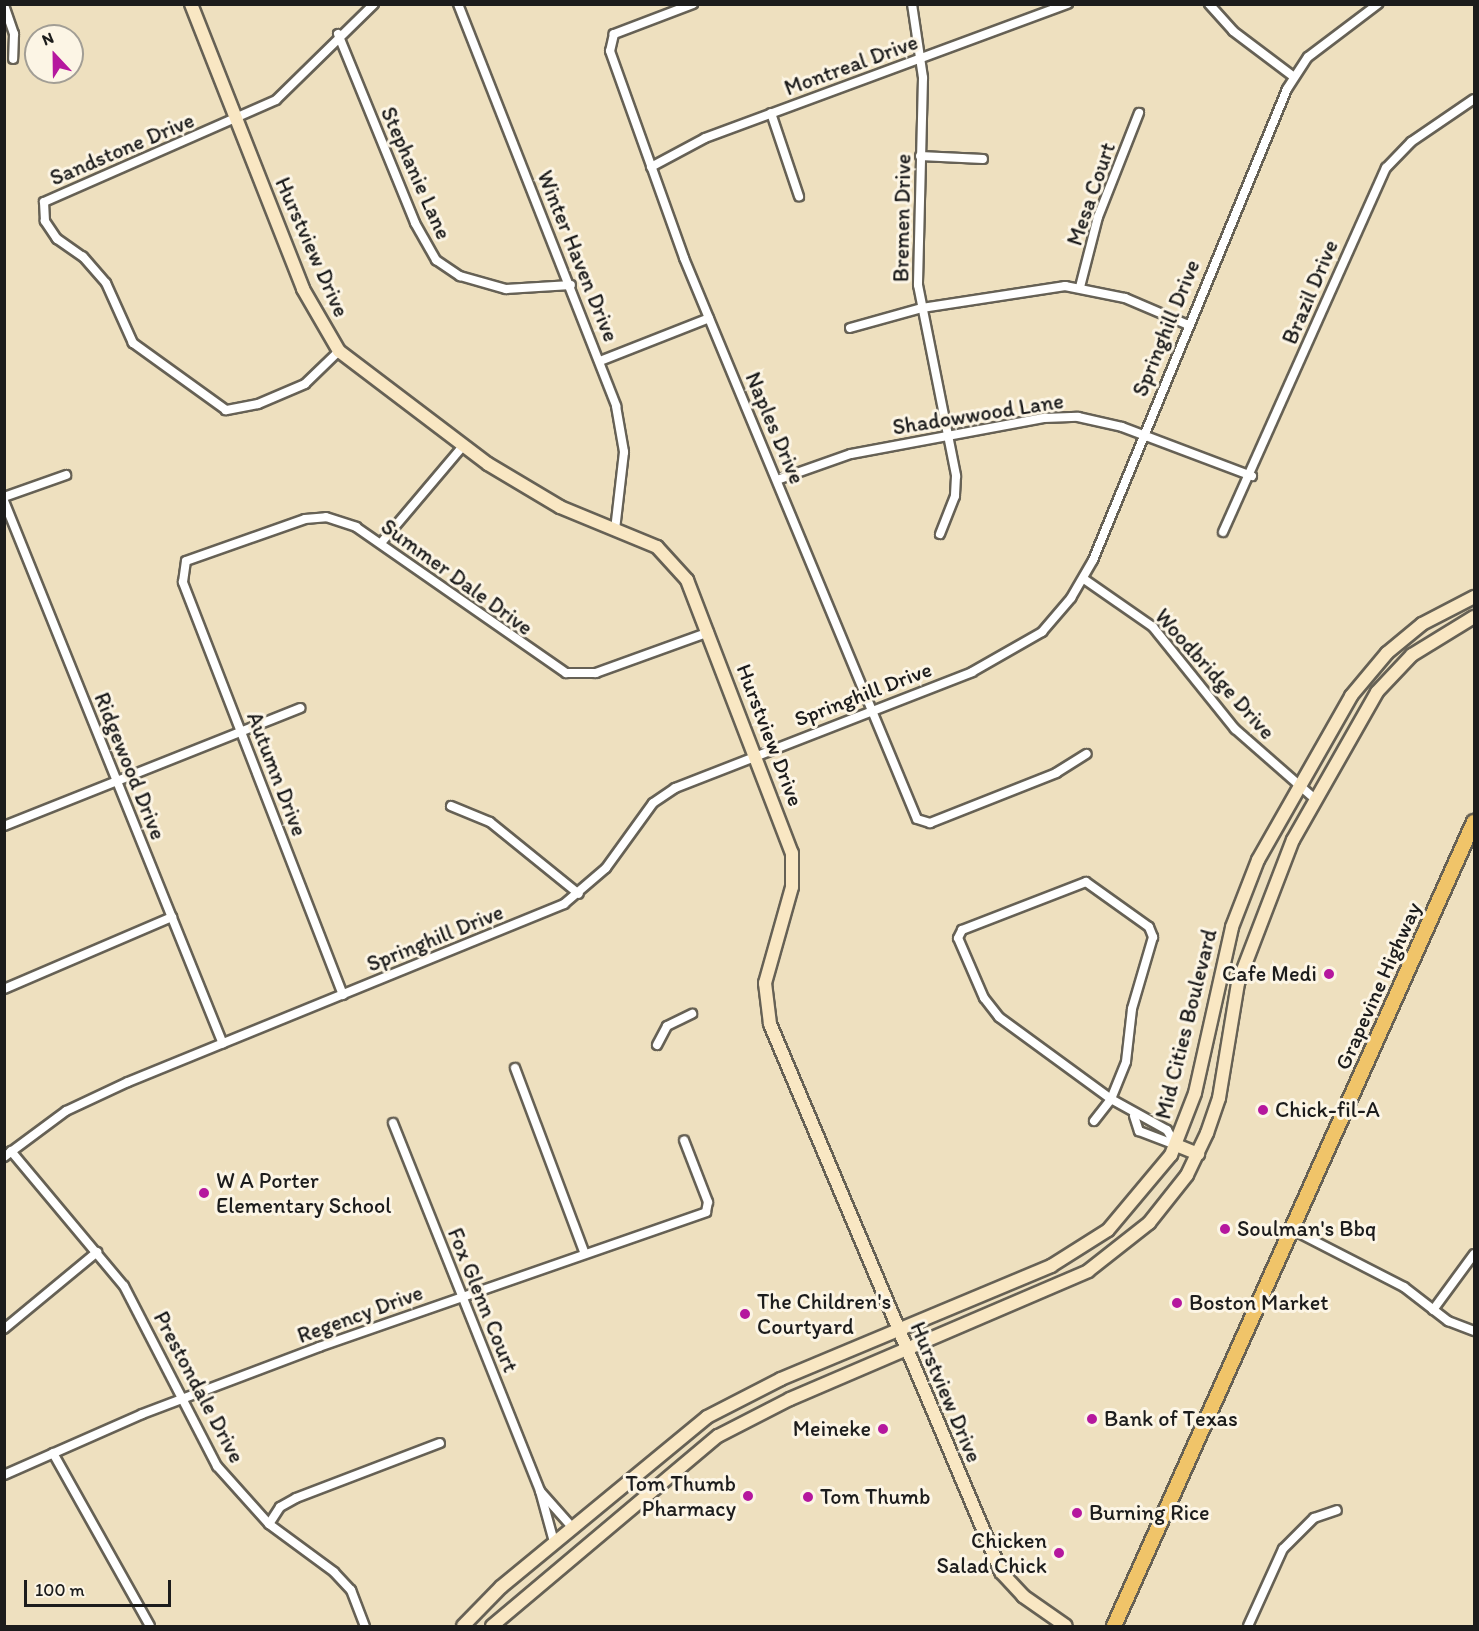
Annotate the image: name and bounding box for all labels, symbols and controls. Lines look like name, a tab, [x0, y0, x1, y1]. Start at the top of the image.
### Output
north arrow	[24, 24, 84, 84]
text: N	[39, 28, 56, 50]
street label: Montreal Drive	[780, 29, 922, 101]
street label: Stephanie Lane	[375, 102, 457, 244]
street label: Sandstone Drive	[46, 107, 198, 191]
street label: Mesa Court	[1061, 139, 1121, 249]
street label: Bremen Drive	[888, 153, 916, 283]
street label: Winter Haven Drive	[532, 166, 624, 346]
street label: Hurstview Drive	[269, 173, 355, 321]
street label: Brazil Drive	[1276, 236, 1344, 348]
street label: Springhill Drive	[1127, 256, 1205, 400]
street label: Naples Drive	[740, 368, 810, 488]
street label: Shadowwood Lane	[890, 387, 1066, 441]
street label: Summer Dale Drive	[376, 513, 538, 641]
street label: Woodbridge Drive	[1149, 603, 1281, 745]
street label: Springhill Drive	[790, 656, 936, 732]
street label: Hurstview Drive	[731, 660, 809, 810]
street label: Ridgewood Drive	[88, 688, 172, 844]
street label: Autumn Drive	[241, 708, 313, 840]
street label: Grapevine Highway	[1329, 898, 1427, 1074]
street label: Springhill Drive	[363, 899, 507, 977]
street label: Mid Cities Boulevard	[1149, 926, 1223, 1122]
place label: Cafe Medi	[1222, 961, 1317, 987]
marker: Cafe Medi	[1322, 967, 1336, 981]
place label: Chick-fil-A	[1275, 1097, 1380, 1123]
marker: Chick-fil-A	[1256, 1103, 1270, 1117]
place label: W A Porter Elementary School	[216, 1167, 391, 1218]
marker: W A Porter Elementary School	[197, 1186, 211, 1200]
place label: Soulman's Bbq	[1237, 1216, 1376, 1242]
marker: Soulman's Bbq	[1218, 1222, 1232, 1236]
street label: Fox Glenn Court	[442, 1224, 524, 1376]
street label: Regency Drive	[293, 1279, 427, 1349]
place label: The Children's Courtyard	[757, 1288, 891, 1340]
place label: Boston Market	[1189, 1290, 1329, 1316]
marker: Boston Market	[1170, 1296, 1184, 1310]
street label: Prestondale Drive	[148, 1307, 250, 1467]
marker: The Children's Courtyard	[738, 1307, 752, 1321]
street label: Hurstview Drive	[905, 1318, 987, 1466]
place label: Bank of Texas	[1104, 1406, 1235, 1432]
marker: Bank of Texas	[1085, 1412, 1099, 1426]
place label: Meineke	[793, 1416, 871, 1442]
marker: Meineke	[876, 1422, 890, 1436]
place label: Tom Thumb Pharmacy	[626, 1470, 736, 1522]
place label: Tom Thumb	[820, 1484, 930, 1510]
marker: Tom Thumb Pharmacy	[741, 1489, 755, 1503]
marker: Tom Thumb	[801, 1490, 815, 1504]
place label: Burning Rice	[1089, 1500, 1210, 1526]
marker: Burning Rice	[1070, 1506, 1084, 1520]
place label: Chicken Salad Chick	[936, 1527, 1047, 1579]
marker: Chicken Salad Chick	[1052, 1546, 1066, 1560]
scale bar	[27, 1568, 174, 1606]
text: 100 m	[35, 1579, 85, 1601]

